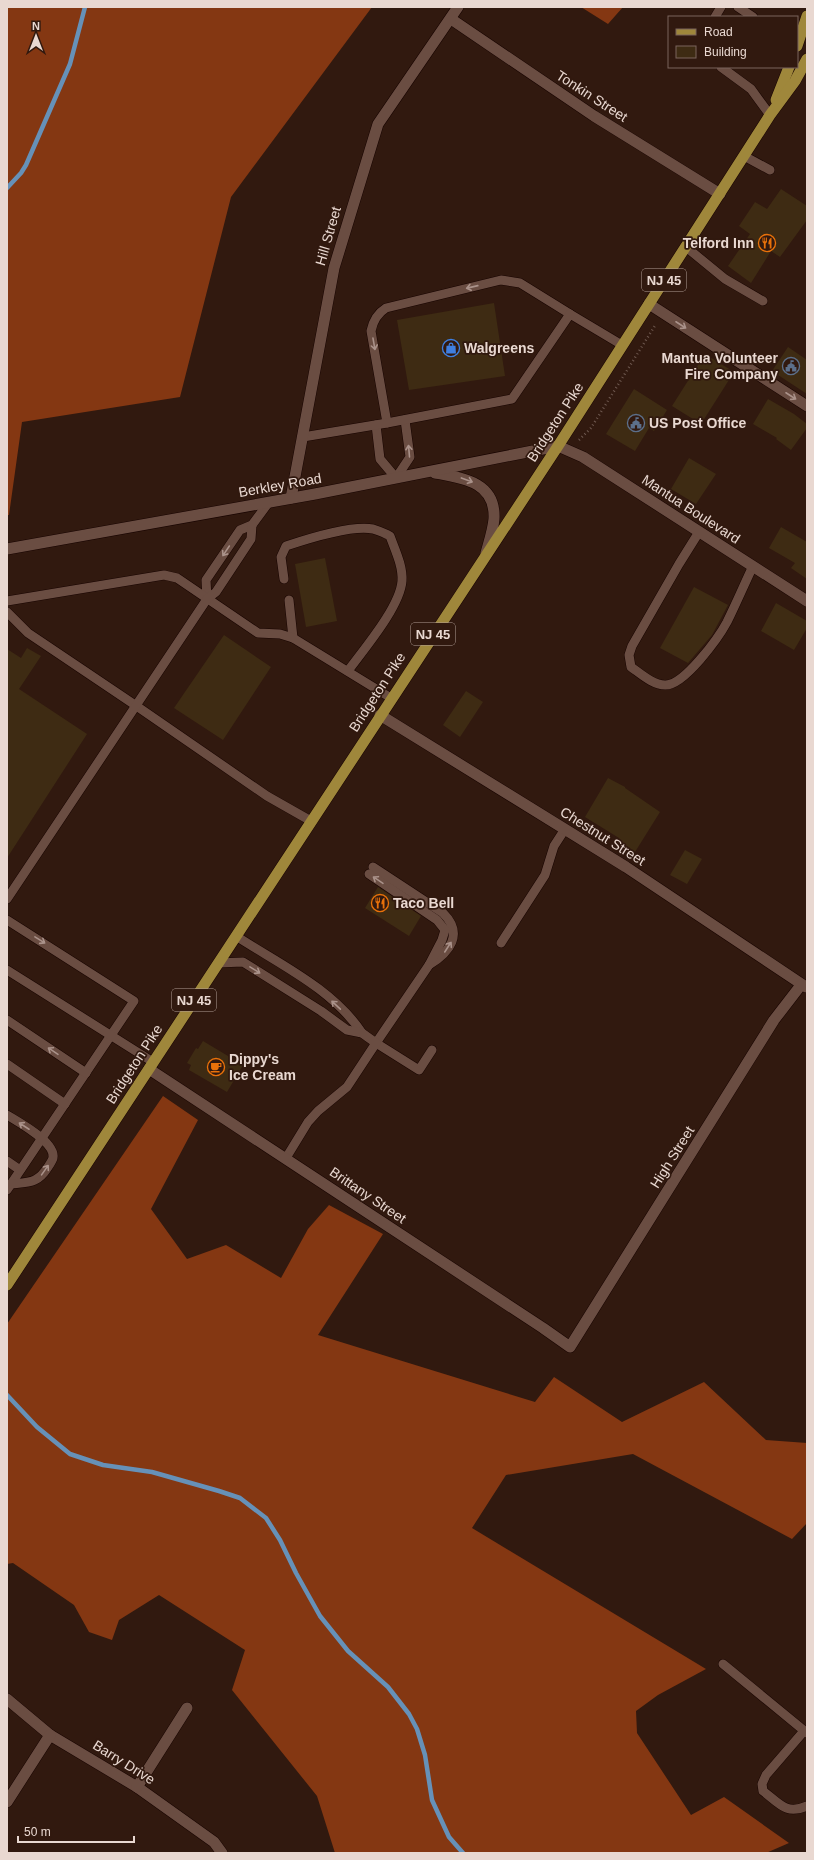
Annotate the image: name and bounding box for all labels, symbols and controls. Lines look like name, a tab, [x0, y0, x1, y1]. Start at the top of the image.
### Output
north arrow	[16, 16, 56, 56]
legend	[668, 16, 798, 68]
text: N	[32, 20, 40, 32]
text: Road	[704, 25, 733, 39]
text: Building	[704, 45, 747, 59]
street label: Tonkin Street	[553, 67, 631, 125]
street label: Hill Street	[312, 205, 344, 267]
restaurant icon: Telford Inn	[757, 233, 777, 253]
place label: Telford Inn	[683, 235, 754, 251]
road number: NJ 45	[642, 269, 686, 291]
one-way arrow	[465, 284, 478, 292]
one-way arrow	[676, 321, 687, 330]
one-way arrow	[370, 337, 378, 350]
shop icon: Walgreens	[441, 338, 461, 358]
place label: Walgreens	[464, 340, 534, 356]
place label: Mantua Volunteer Fire Company	[662, 350, 779, 382]
public building icon: Mantua Volunteer Fire Company	[781, 356, 801, 376]
street label: Bridgeton Pike	[523, 379, 587, 465]
one-way arrow	[785, 392, 797, 400]
public building icon: US Post Office	[626, 413, 646, 433]
place label: US Post Office	[649, 415, 746, 431]
one-way arrow	[405, 445, 412, 458]
street label: Berkley Road	[237, 470, 323, 500]
street label: Mantua Boulevard	[639, 471, 743, 547]
one-way arrow	[460, 477, 473, 484]
one-way arrow	[221, 545, 229, 557]
road number: NJ 45	[411, 623, 455, 645]
street label: Bridgeton Pike	[345, 649, 409, 735]
street label: Chestnut Street	[558, 803, 649, 869]
one-way arrow	[373, 876, 384, 884]
restaurant icon: Taco Bell	[370, 893, 390, 913]
place label: Taco Bell	[393, 895, 454, 911]
one-way arrow	[34, 937, 46, 945]
one-way arrow	[444, 942, 452, 953]
one-way arrow	[249, 966, 260, 974]
road number: NJ 45	[172, 989, 216, 1011]
one-way arrow	[331, 1000, 341, 1009]
street label: Bridgeton Pike	[102, 1021, 166, 1107]
one-way arrow	[48, 1047, 59, 1055]
place label: Dippy's Ice Cream	[229, 1051, 296, 1083]
cafe icon: Dippy's Ice Cream	[206, 1057, 226, 1077]
one-way arrow	[19, 1122, 30, 1130]
street label: High Street	[647, 1123, 697, 1191]
street label: Brittany Street	[327, 1164, 409, 1226]
one-way arrow	[41, 1165, 49, 1176]
street label: Barry Drive	[90, 1737, 158, 1787]
scale bar	[18, 1818, 134, 1844]
text: 50 m	[24, 1825, 51, 1839]

